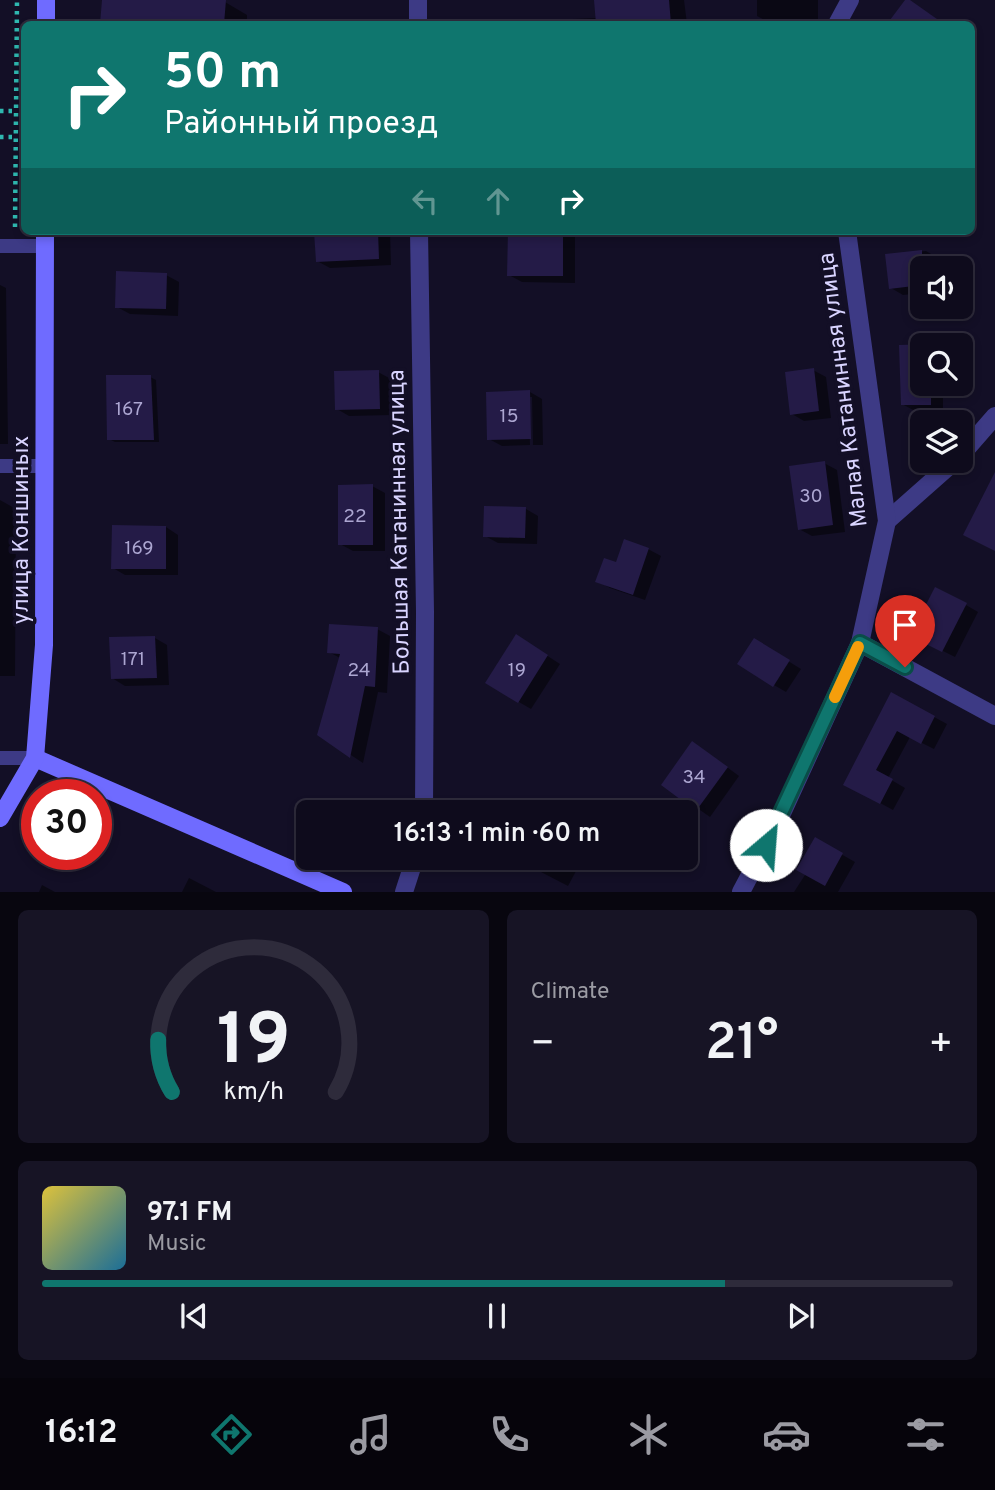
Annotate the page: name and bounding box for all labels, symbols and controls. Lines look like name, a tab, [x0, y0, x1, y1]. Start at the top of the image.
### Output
text: 50 m	[164, 44, 281, 106]
icon: right	[49, 49, 140, 140]
text: Районный проезд	[164, 105, 438, 145]
icon: left	[406, 182, 444, 220]
icon: ahead	[479, 182, 517, 220]
icon: right	[552, 182, 590, 220]
street label: Малая Катанинная улица	[813, 251, 876, 529]
map controls	[910, 256, 973, 473]
button: sound	[910, 256, 973, 319]
button: search	[910, 333, 973, 396]
street label: Большая Катанинная улица	[383, 369, 418, 675]
house number: 167	[115, 398, 143, 422]
house number: 15	[500, 405, 518, 429]
button: layers	[910, 410, 973, 473]
street label: улица Коншиных	[8, 435, 37, 624]
house number: 30	[799, 485, 823, 509]
house number: 22	[343, 505, 367, 529]
house number: 169	[124, 537, 154, 561]
pin	[875, 595, 935, 667]
icon: arrive	[886, 606, 924, 644]
house number: 171	[121, 648, 145, 672]
house number: 24	[347, 659, 371, 683]
house number: 19	[508, 659, 526, 683]
house number: 34	[682, 766, 706, 790]
speed limit sign: 30	[21, 779, 112, 870]
position arrow	[729, 808, 803, 882]
text: 16:13 · 1 min · 60 m	[394, 818, 600, 851]
text: Climate	[531, 978, 609, 1007]
text: 19	[216, 999, 290, 1091]
text: 21°	[705, 1012, 779, 1078]
text: −	[531, 1021, 555, 1070]
text: +	[928, 1021, 953, 1070]
text: km/h	[223, 1077, 284, 1109]
text: 97.1 FM	[147, 1197, 232, 1230]
text: Music	[147, 1230, 207, 1259]
icon: previous	[175, 1297, 213, 1335]
icon: pause	[478, 1297, 516, 1335]
icon: next	[782, 1297, 820, 1335]
icon: directions	[207, 1410, 256, 1459]
icon: music	[346, 1410, 395, 1459]
icon: phone	[485, 1410, 534, 1459]
icon: climate	[624, 1410, 673, 1459]
icon: car	[762, 1410, 811, 1459]
icon: filters	[901, 1410, 950, 1459]
text: 16:12	[45, 1414, 117, 1454]

